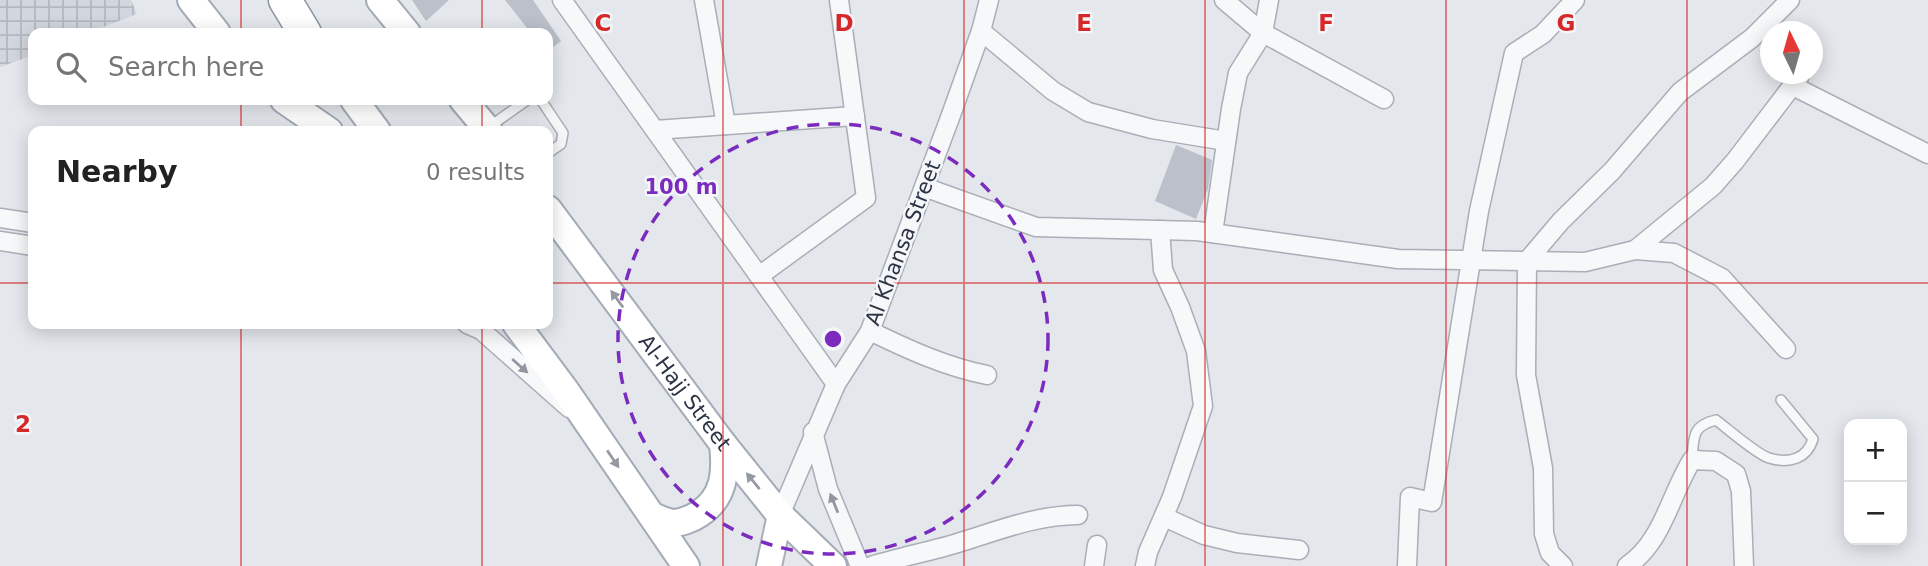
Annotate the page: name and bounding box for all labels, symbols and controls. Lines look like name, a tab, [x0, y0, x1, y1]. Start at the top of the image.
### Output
text: C	[595, 10, 611, 36]
text: D	[834, 10, 854, 36]
text: E	[1076, 10, 1092, 36]
text: F	[1318, 10, 1334, 36]
text: G	[1557, 10, 1575, 36]
north arrow	[1760, 21, 1823, 84]
search box	[28, 28, 553, 105]
icon: search	[52, 48, 90, 86]
text: Search here	[108, 52, 264, 82]
text: Nearby	[56, 154, 178, 189]
street label: Al Khansa Street	[861, 157, 945, 329]
text: 0 results	[426, 159, 525, 185]
text: 100 m	[644, 175, 718, 199]
one-way arrow	[609, 290, 624, 308]
centre of rings	[821, 327, 845, 351]
street label: Al-Hajj Street	[634, 330, 736, 456]
one-way arrow	[511, 357, 528, 373]
text: 2	[15, 411, 31, 437]
map controls	[1844, 419, 1907, 545]
button: +	[1844, 419, 1907, 482]
one-way arrow	[606, 450, 620, 468]
one-way arrow	[745, 472, 760, 490]
button: −	[1844, 482, 1907, 545]
one-way arrow	[828, 492, 839, 513]

